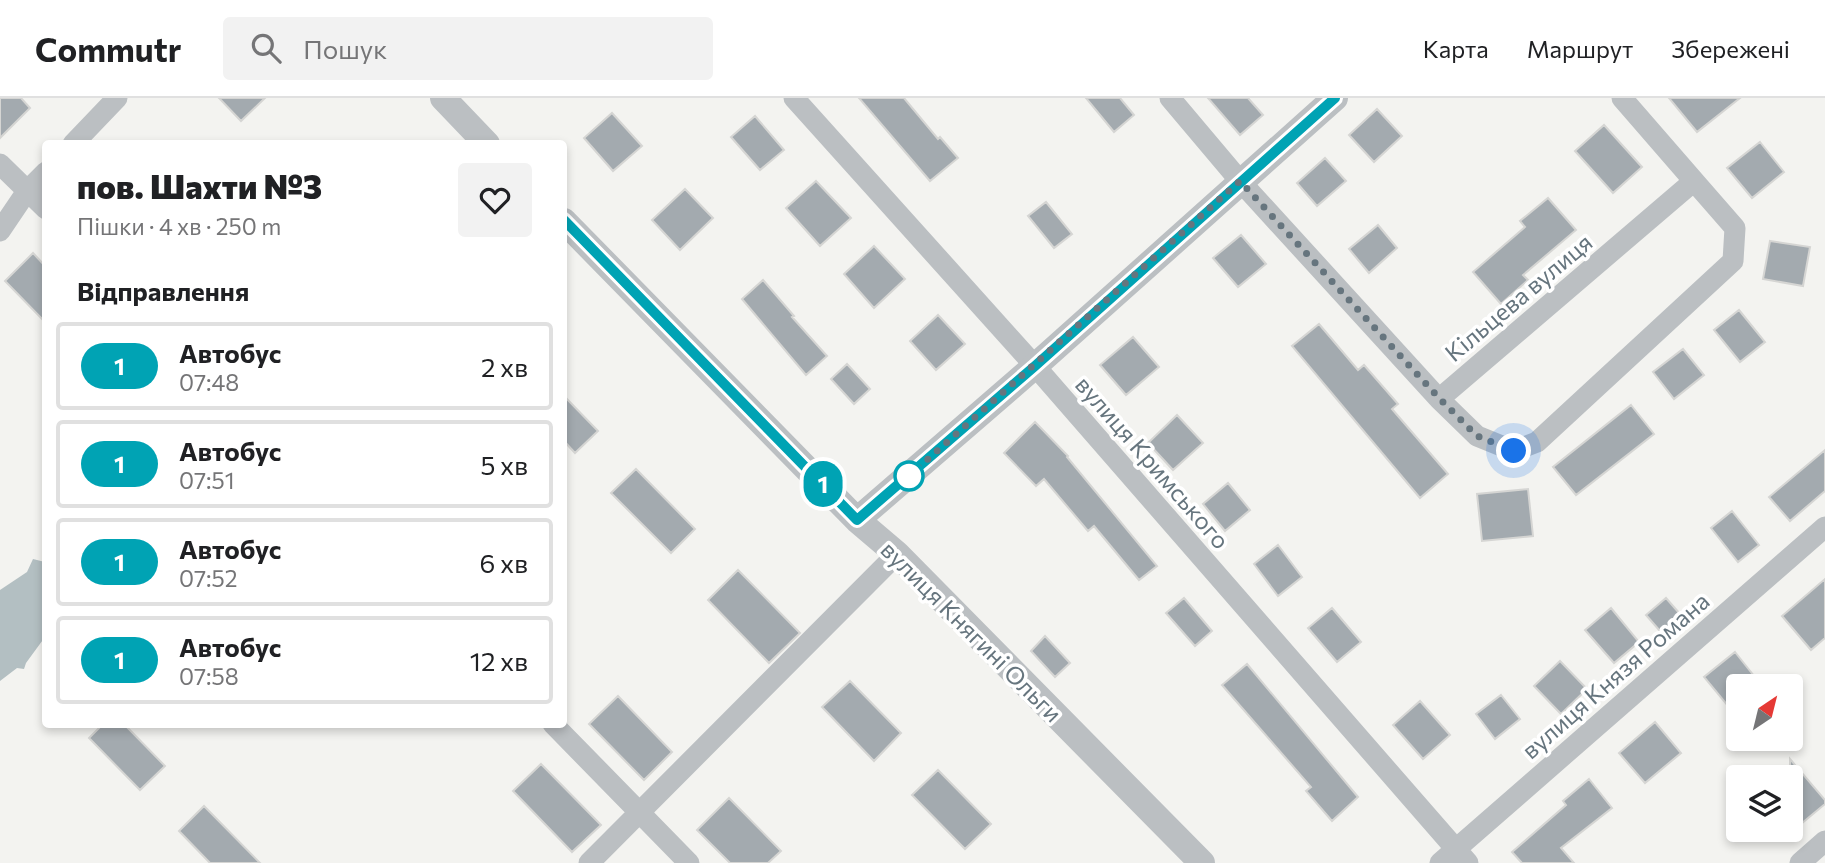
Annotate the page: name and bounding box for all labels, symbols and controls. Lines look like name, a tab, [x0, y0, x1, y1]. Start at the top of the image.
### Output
search box	[223, 17, 713, 80]
text: Commutr	[35, 28, 181, 69]
icon: search	[247, 29, 285, 67]
text: Пошук	[303, 33, 387, 64]
text: Карта	[1423, 34, 1489, 63]
text: Маршрут	[1527, 34, 1633, 63]
text: Збережені	[1671, 34, 1790, 63]
button: heart	[458, 163, 532, 237]
text: пов. Шахти №3	[77, 165, 322, 206]
text: Пішки · 4 хв · 250 m	[77, 212, 281, 240]
street label: Кільцева вулиця	[1438, 227, 1598, 367]
text: Відправлення	[77, 275, 249, 306]
text: Автобус	[179, 337, 281, 368]
text: 1	[114, 351, 125, 380]
text: 2 хв	[481, 351, 528, 382]
text: 07:48	[179, 368, 239, 396]
street label: вулиця Кримського	[1070, 370, 1236, 554]
your location	[1496, 433, 1531, 468]
text: Автобус	[179, 435, 281, 466]
text: 1	[114, 449, 125, 478]
text: 5 хв	[480, 449, 528, 480]
line badge: 1	[800, 461, 846, 507]
unlabelled marker	[894, 461, 924, 491]
text: 07:51	[179, 466, 235, 494]
text: 1	[818, 469, 828, 498]
text: Автобус	[179, 533, 281, 564]
street label: вулиця Княгині Ольги	[876, 535, 1068, 727]
text: 1	[114, 547, 125, 576]
text: 6 хв	[480, 547, 528, 578]
text: 07:52	[179, 564, 237, 592]
street label: вулиця Князя Романа	[1515, 586, 1715, 764]
text: Автобус	[179, 631, 281, 662]
text: 1	[114, 645, 125, 674]
text: 12 хв	[470, 645, 528, 676]
text: 07:58	[179, 662, 239, 690]
north arrow	[1726, 674, 1802, 751]
map controls	[1726, 674, 1803, 842]
button: layers	[1726, 765, 1803, 842]

